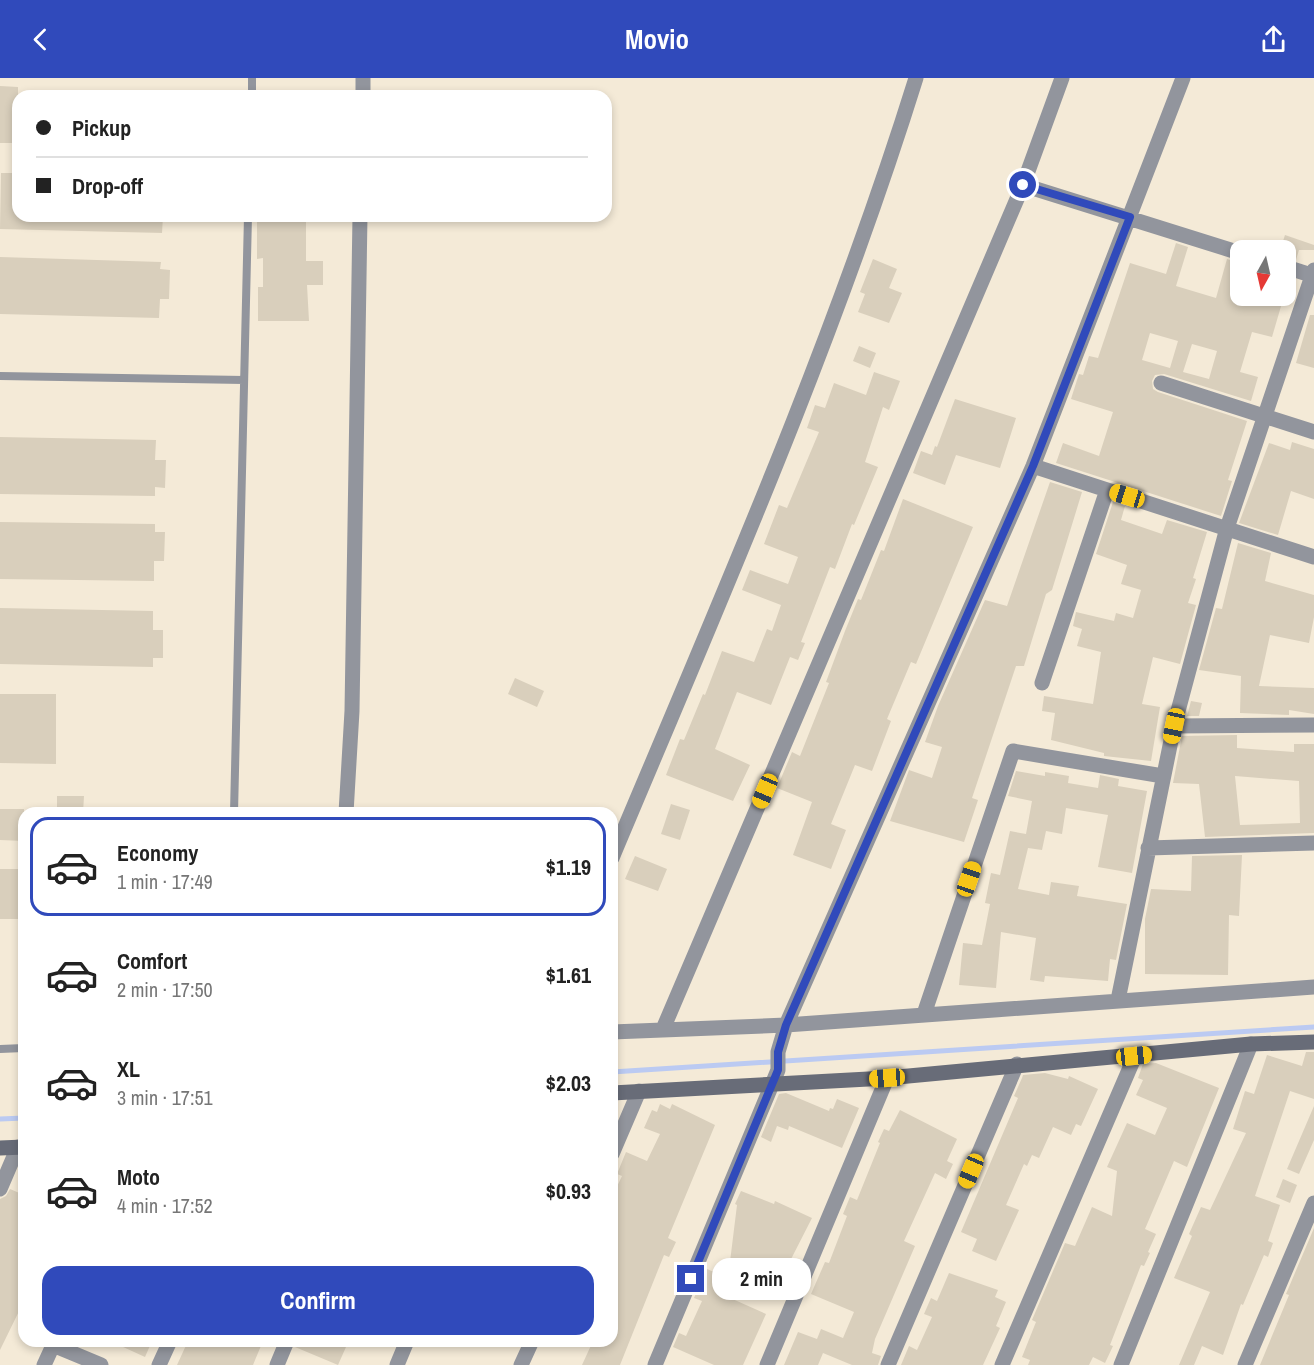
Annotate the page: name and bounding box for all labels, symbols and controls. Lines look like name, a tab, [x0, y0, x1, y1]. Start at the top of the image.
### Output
text: Movio	[625, 21, 689, 57]
icon: back	[24, 23, 57, 56]
icon: share	[1257, 23, 1290, 56]
text: Pickup	[72, 113, 131, 143]
text: Drop-off	[72, 171, 143, 201]
route start	[1009, 171, 1036, 198]
north arrow	[1230, 240, 1296, 306]
map controls	[1230, 240, 1296, 306]
car	[1107, 482, 1147, 510]
car	[1161, 707, 1187, 745]
car	[750, 771, 780, 811]
text: Economy	[117, 838, 198, 868]
icon: car	[45, 840, 99, 894]
text: $1.19	[546, 852, 591, 882]
car	[955, 859, 983, 899]
text: 1 min · 17:49	[117, 868, 213, 895]
text: Comfort	[117, 946, 187, 976]
icon: car	[45, 948, 99, 1002]
text: $1.61	[546, 960, 591, 990]
text: 2 min · 17:50	[117, 976, 213, 1003]
car	[1115, 1045, 1153, 1067]
text: XL	[117, 1054, 140, 1084]
icon: car	[45, 1056, 99, 1110]
text: $2.03	[546, 1068, 591, 1098]
car	[868, 1068, 906, 1088]
text: 3 min · 17:51	[117, 1084, 213, 1111]
car	[956, 1151, 986, 1191]
text: Moto	[117, 1162, 160, 1192]
icon: car	[45, 1164, 99, 1218]
text: $0.93	[546, 1176, 591, 1206]
text: 4 min · 17:52	[117, 1192, 213, 1219]
callout: 2 min	[712, 1258, 811, 1300]
route end	[677, 1265, 704, 1292]
text: 2 min	[740, 1265, 783, 1292]
button: Confirm	[42, 1266, 594, 1335]

